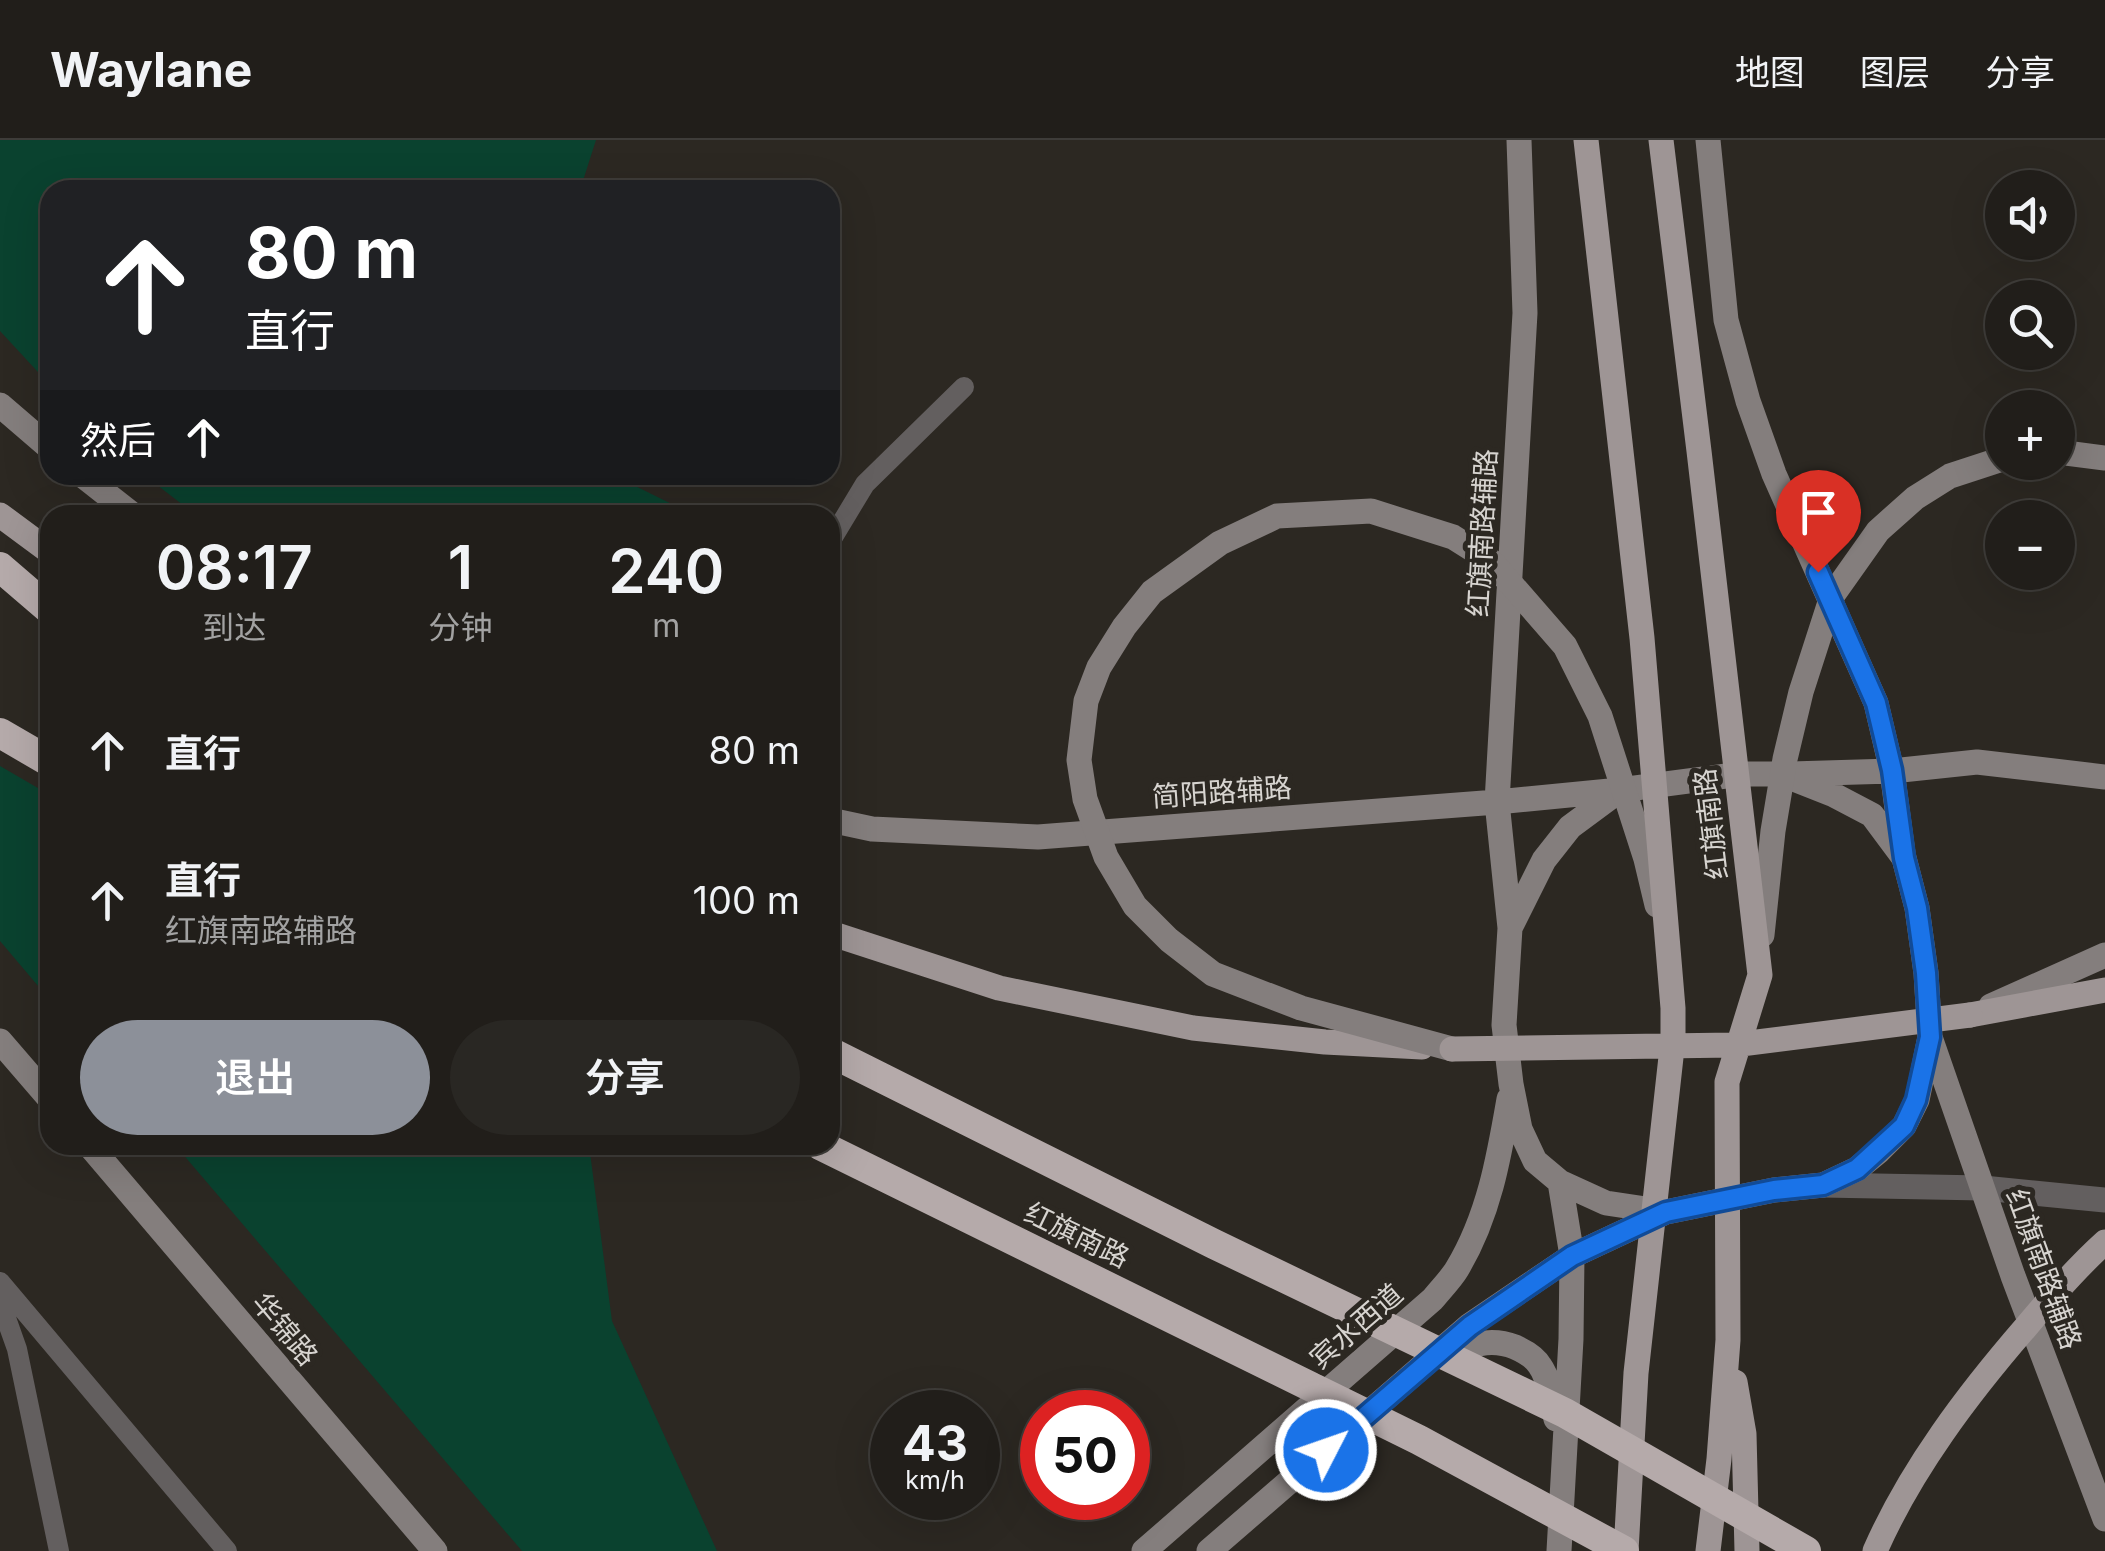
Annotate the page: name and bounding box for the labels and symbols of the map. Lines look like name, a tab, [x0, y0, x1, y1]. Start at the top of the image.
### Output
street label: 红旗南路辅路	[1461, 448, 1503, 618]
pin	[1776, 470, 1861, 573]
street label: 红旗南路	[1687, 766, 1735, 882]
street label: 简阳路辅路	[1151, 770, 1293, 814]
street label: 红旗南路辅路	[1999, 1184, 2089, 1354]
street label: 红旗南路	[1019, 1195, 1135, 1275]
street label: 宾水西道	[1303, 1276, 1409, 1376]
street label: 华锦路	[245, 1286, 325, 1372]
speed limit sign: 50	[1020, 1390, 1150, 1520]
position arrow	[1274, 1398, 1378, 1502]

